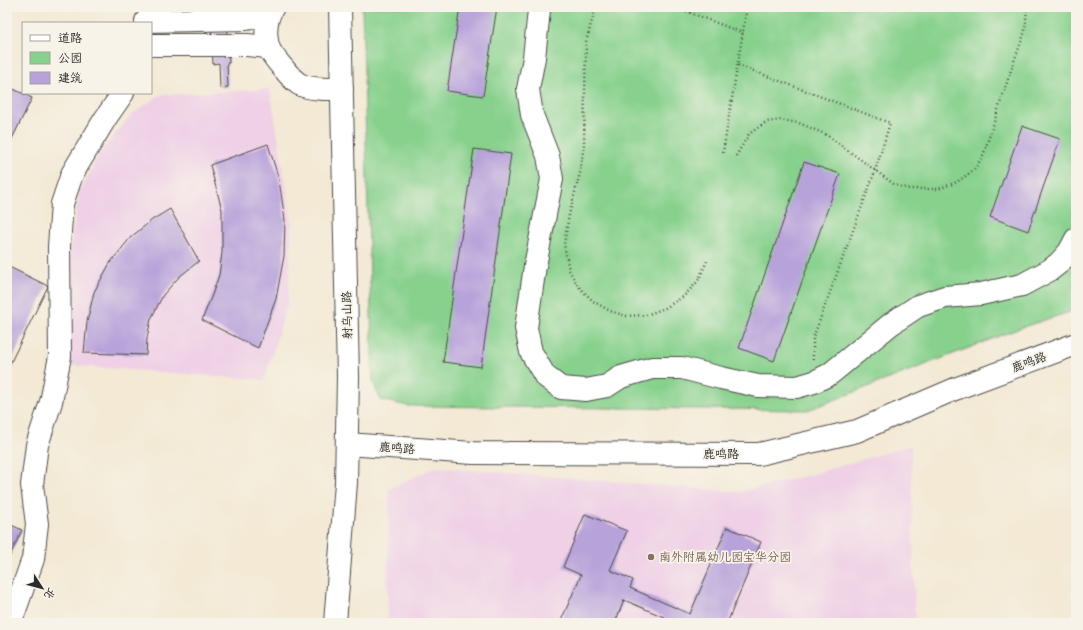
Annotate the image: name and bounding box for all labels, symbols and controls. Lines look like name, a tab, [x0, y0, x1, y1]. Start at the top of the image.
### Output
legend	[22, 22, 152, 94]
text: 道路	[58, 29, 82, 46]
text: 公园	[58, 49, 82, 66]
text: 建筑	[58, 69, 82, 86]
street label: 射乌山路	[338, 291, 355, 339]
street label: 鹿鸣路	[1009, 347, 1049, 376]
street label: 鹿鸣路	[378, 438, 416, 457]
street label: 鹿鸣路	[703, 445, 739, 462]
place label: 南外附属幼儿园宝华分园	[659, 548, 791, 565]
marker: 南外附属幼儿园宝华分园	[646, 552, 656, 562]
north arrow	[22, 568, 62, 608]
text: 北	[41, 585, 59, 602]

